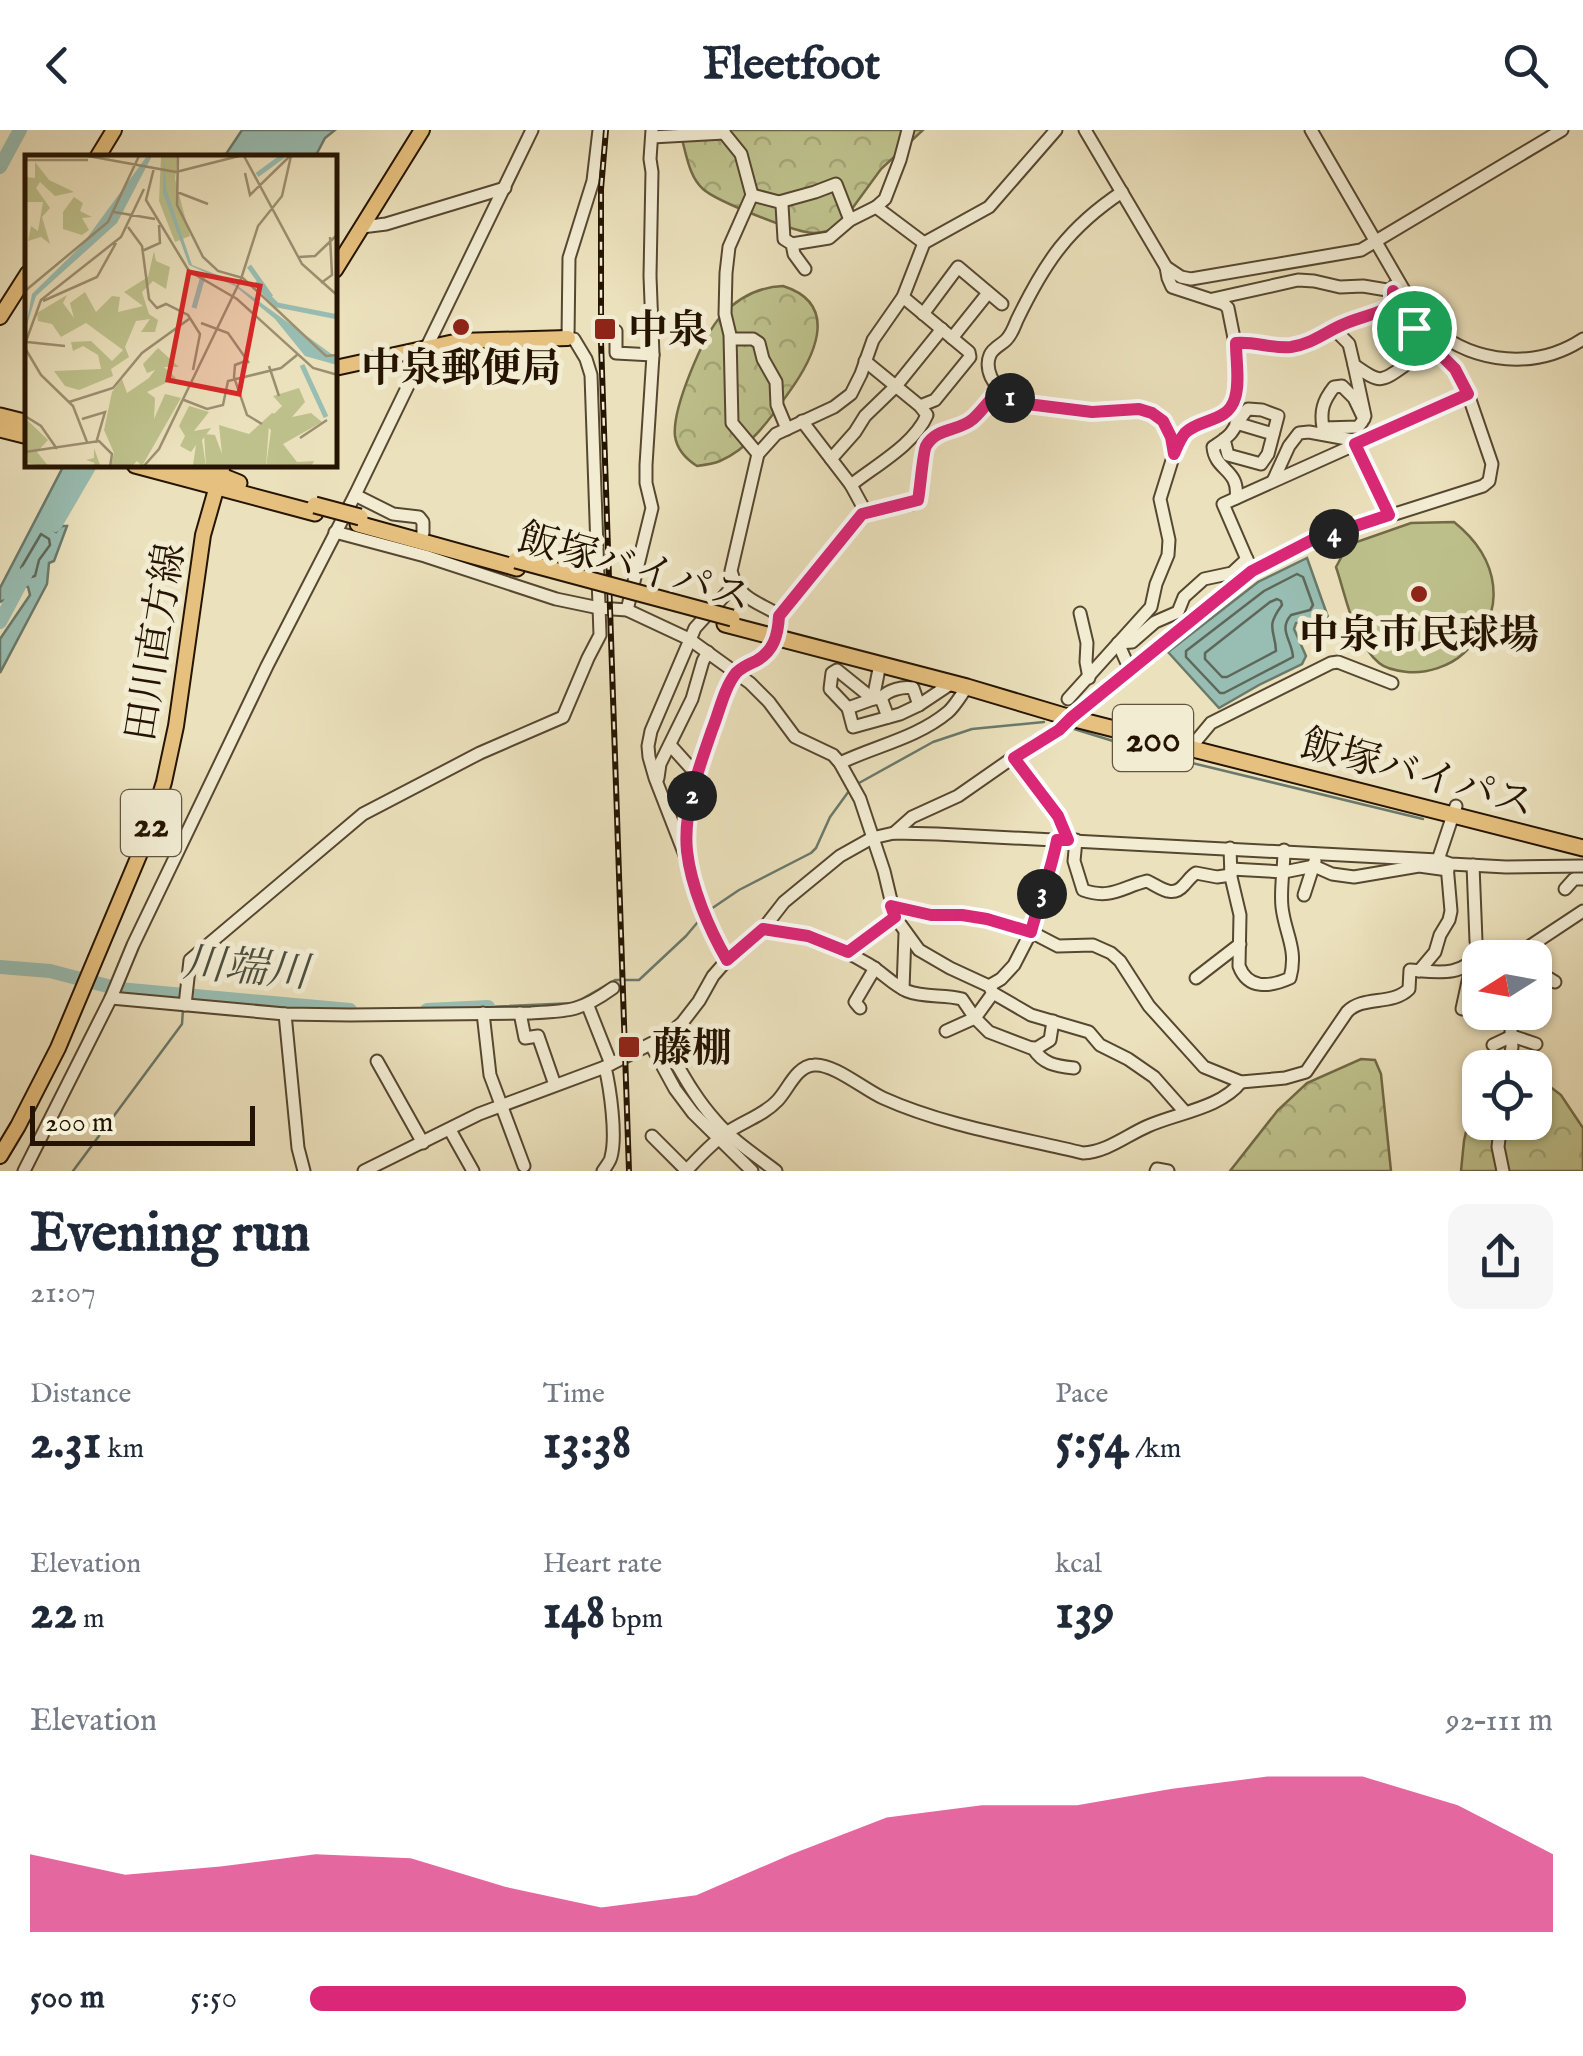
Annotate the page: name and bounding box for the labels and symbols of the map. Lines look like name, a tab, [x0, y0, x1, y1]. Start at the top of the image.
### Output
inset map	[25, 155, 338, 468]
pin	[1372, 286, 1457, 371]
place label: 中泉	[628, 307, 708, 358]
marker: 中泉郵便局	[450, 316, 472, 338]
marker: 中泉	[592, 316, 618, 342]
place label: 中泉郵便局	[361, 345, 561, 396]
pin: 1	[985, 373, 1035, 423]
pin: 4	[1309, 509, 1359, 559]
street label: 飯塚バイパス	[512, 514, 756, 625]
street label: 田川直方線	[117, 540, 198, 745]
marker: 中泉市民球場	[1408, 583, 1430, 605]
place label: 中泉市民球場	[1299, 612, 1539, 663]
road number: 200	[1113, 705, 1193, 771]
street label: 飯塚バイパス	[1295, 720, 1539, 831]
pin: 2	[667, 771, 717, 821]
road number: 22	[121, 790, 181, 856]
pin: 3	[1017, 869, 1067, 919]
water label: 川端川	[181, 938, 315, 1002]
north arrow	[1462, 940, 1552, 1030]
place label: 藤棚	[652, 1025, 732, 1076]
marker: 藤棚	[616, 1034, 642, 1060]
scale bar	[30, 1101, 255, 1146]

